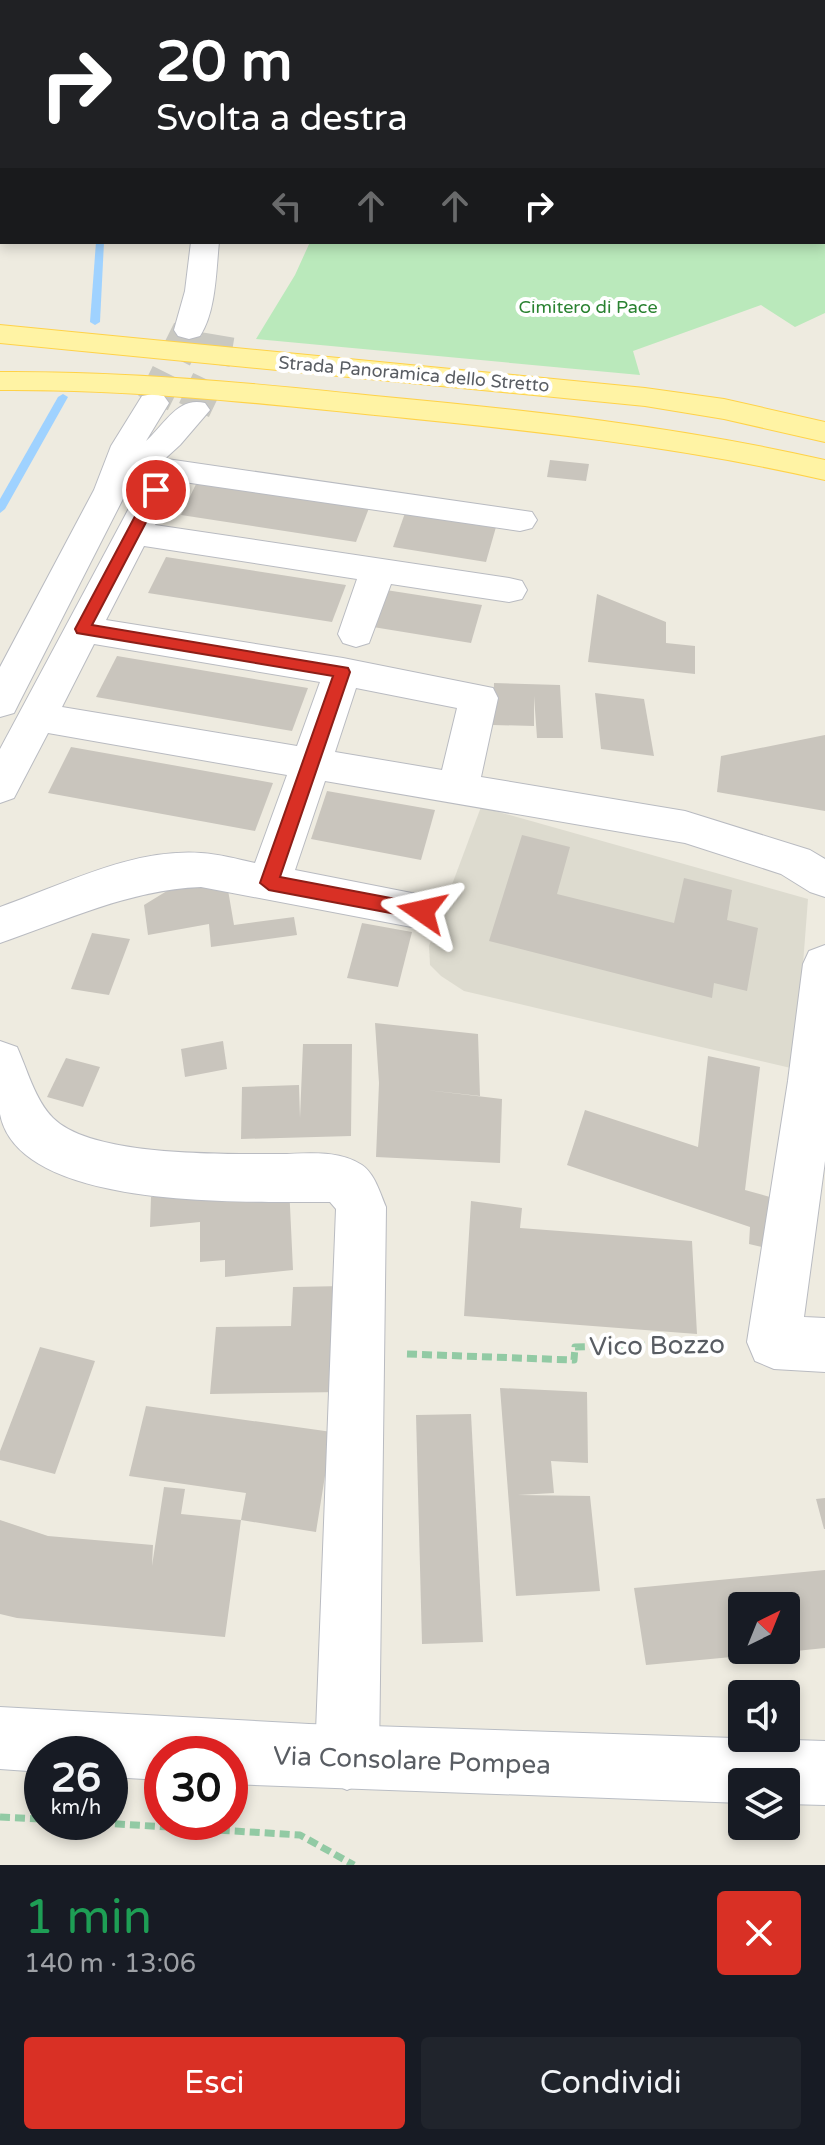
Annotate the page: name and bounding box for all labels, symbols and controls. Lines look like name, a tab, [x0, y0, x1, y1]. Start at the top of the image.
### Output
text: 20 m	[156, 29, 292, 96]
icon: right	[24, 32, 128, 136]
text: Svolta a destra	[156, 97, 408, 140]
icon: left	[265, 184, 309, 228]
icon: ahead	[349, 184, 393, 228]
icon: ahead	[433, 184, 477, 228]
icon: right	[517, 184, 561, 228]
park label: Cimitero di Pace	[518, 296, 658, 318]
street label: Strada Panoramica dello Stretto	[278, 351, 550, 397]
pin	[122, 456, 190, 524]
icon: arrive	[134, 468, 178, 512]
position arrow	[380, 869, 464, 953]
street label: Vico Bozzo	[589, 1329, 725, 1362]
north arrow	[728, 1592, 800, 1664]
map controls	[728, 1592, 800, 1840]
button: sound	[728, 1680, 800, 1752]
speed limit sign: 30	[144, 1736, 248, 1840]
street label: Via Consolare Pompea	[273, 1740, 551, 1781]
text: 26	[51, 1754, 101, 1802]
button: layers	[728, 1768, 800, 1840]
text: km/h	[51, 1796, 101, 1820]
text: 1 min	[24, 1889, 152, 1947]
button: close	[717, 1891, 801, 1975]
text: 140 m · 13:06	[24, 1948, 196, 1979]
button: Esci	[24, 2037, 405, 2129]
button: Condividi	[421, 2037, 801, 2129]

